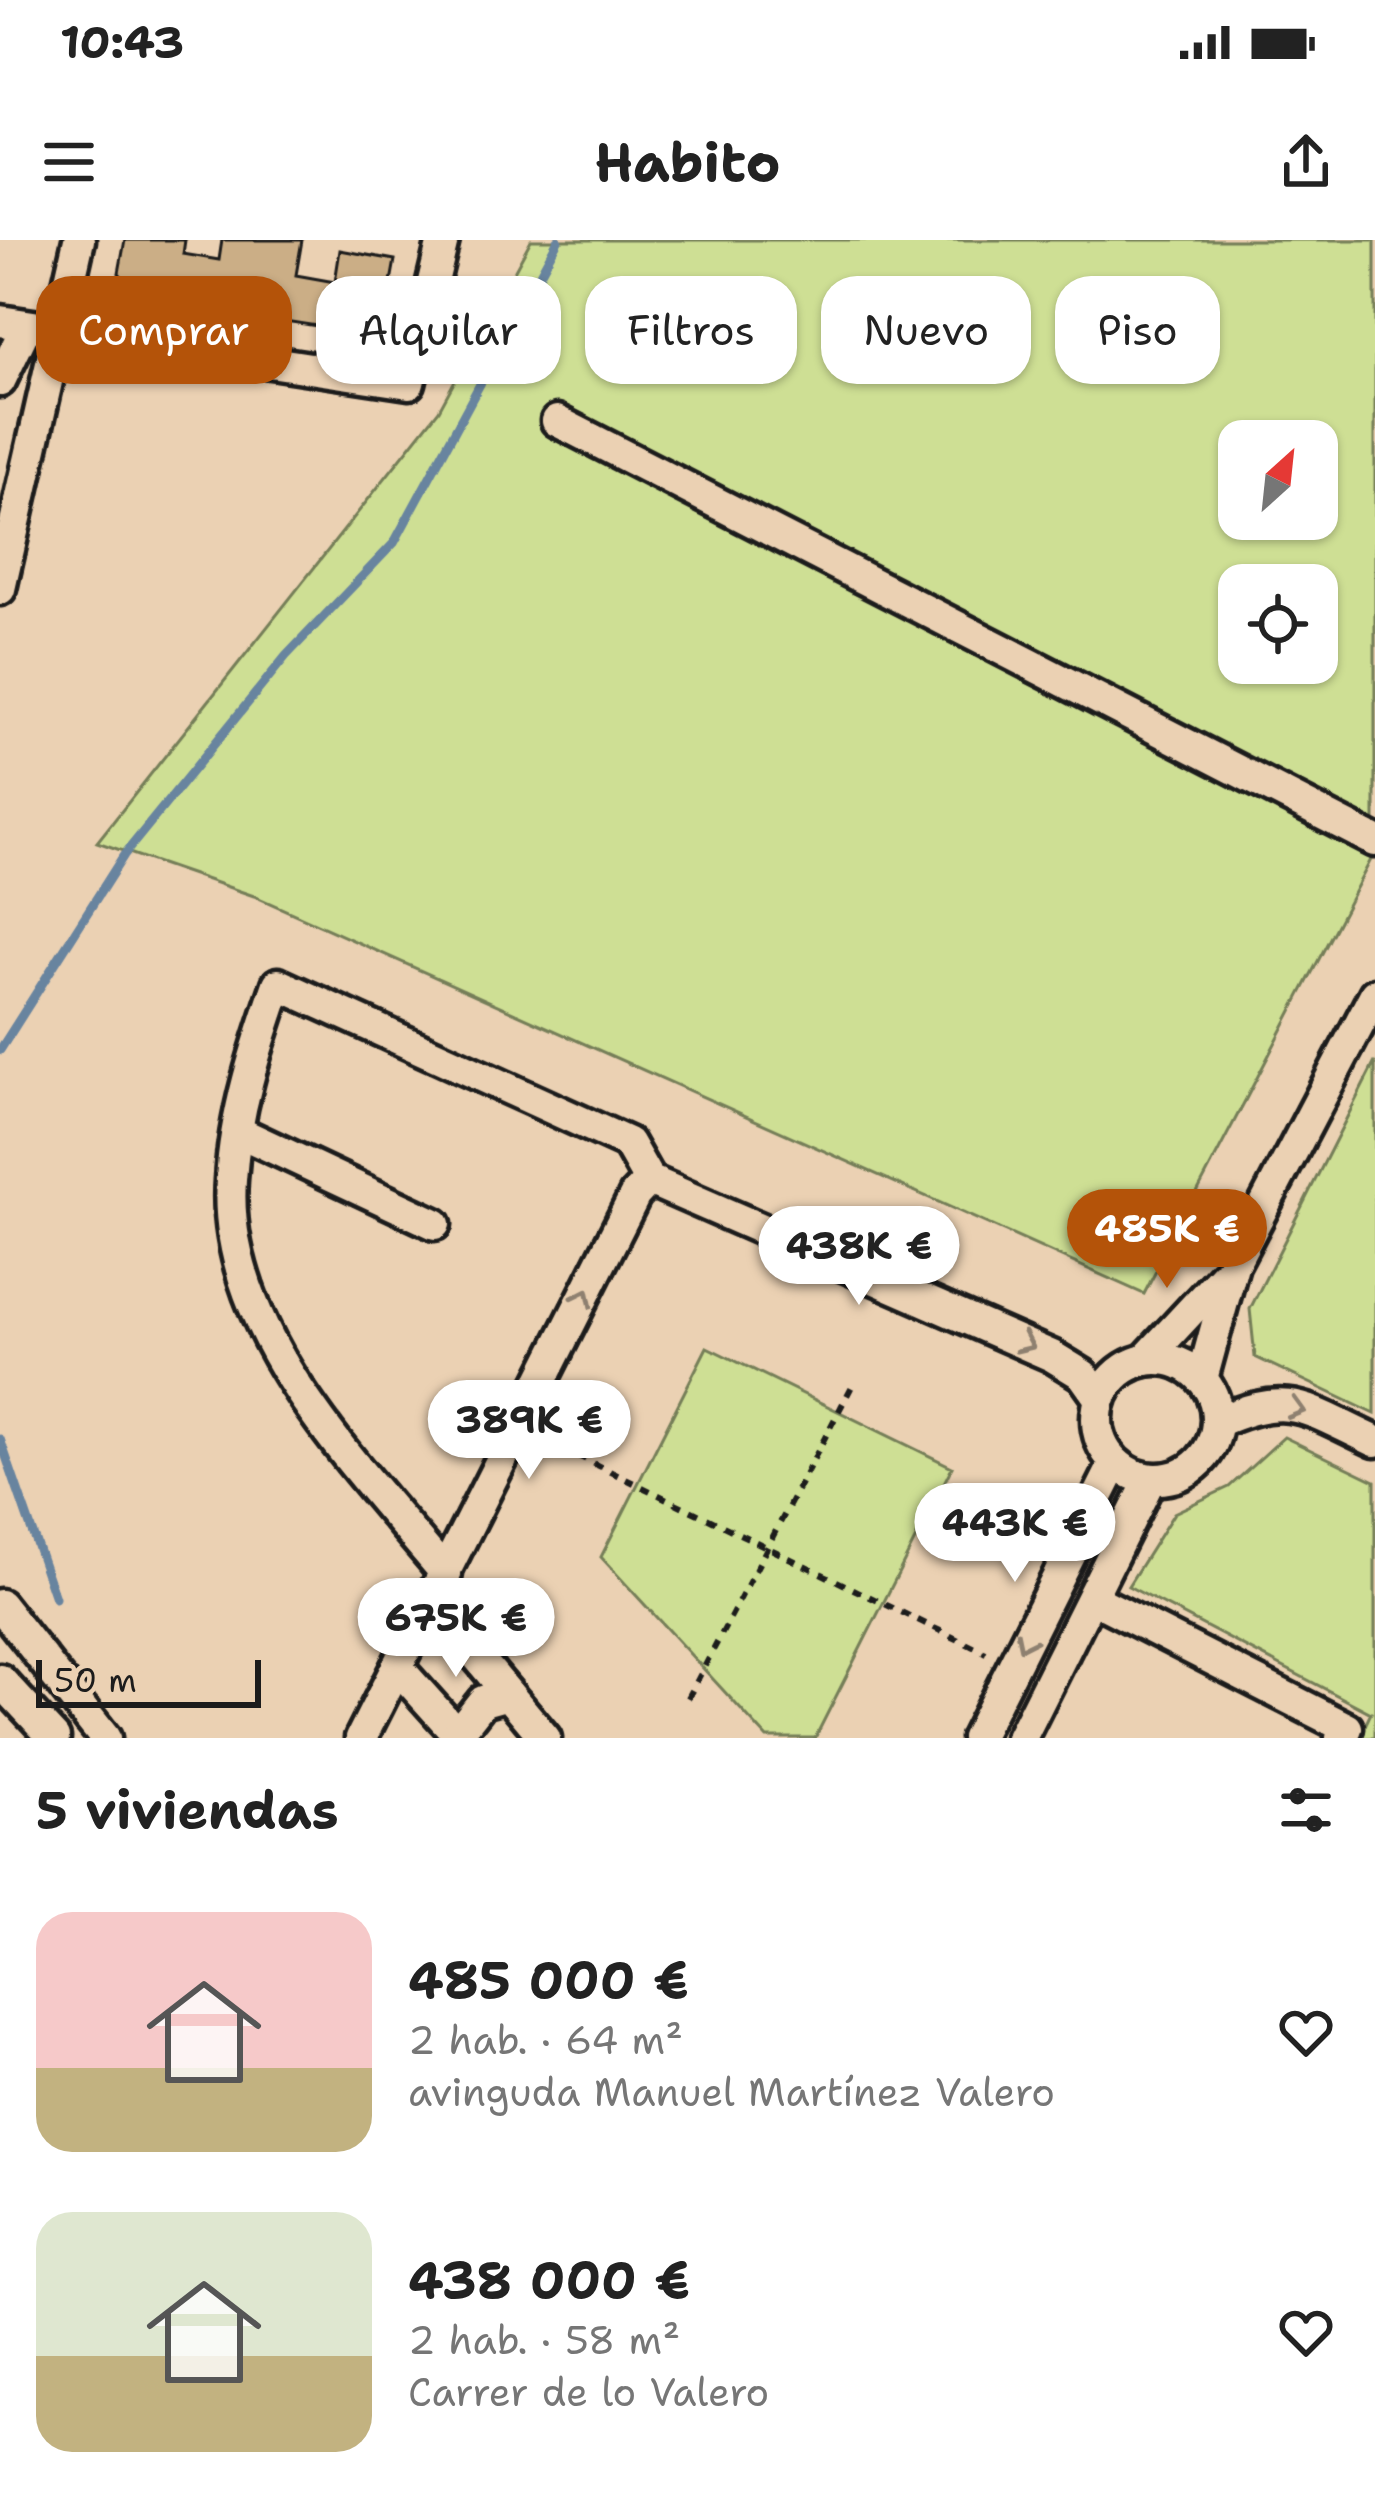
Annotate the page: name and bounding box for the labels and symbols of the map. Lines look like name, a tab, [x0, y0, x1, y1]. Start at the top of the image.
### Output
north arrow	[1218, 420, 1338, 540]
pin: 485K €	[1069, 1189, 1265, 1291]
pin: 438K €	[761, 1206, 957, 1308]
one-way arrow	[570, 1287, 593, 1309]
one-way arrow	[1014, 1330, 1036, 1354]
pin: 389K €	[431, 1380, 627, 1482]
one-way arrow	[1286, 1395, 1307, 1420]
pin: 443K €	[917, 1483, 1113, 1585]
pin: 675K €	[358, 1578, 554, 1680]
one-way arrow	[1015, 1630, 1038, 1651]
scale bar	[36, 1654, 261, 1707]

